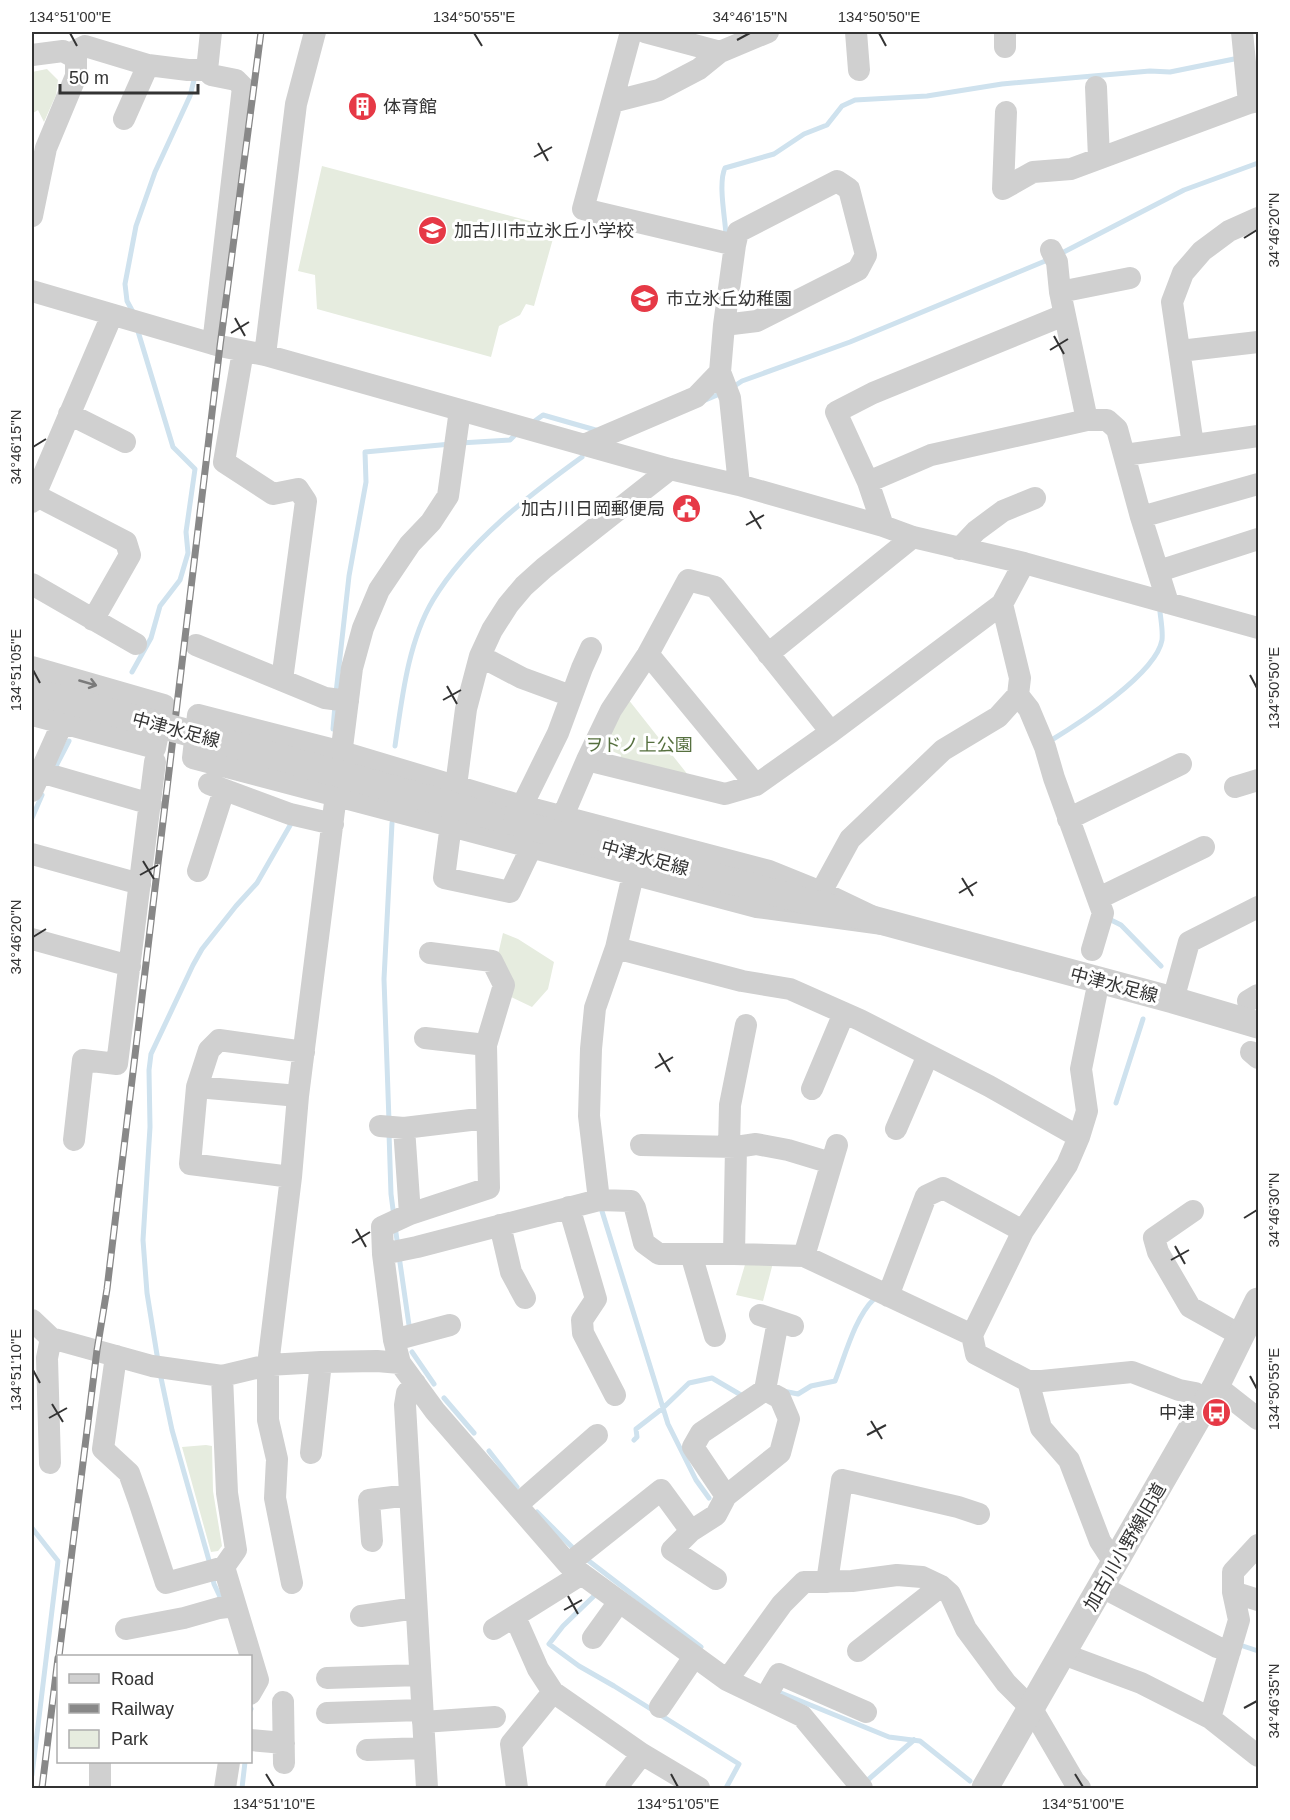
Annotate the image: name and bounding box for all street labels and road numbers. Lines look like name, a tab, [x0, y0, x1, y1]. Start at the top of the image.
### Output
street label: 中津水足線	[130, 709, 222, 751]
street label: 中津水足線	[599, 837, 691, 879]
street label: 中津水足線	[1068, 964, 1160, 1006]
street label: 加古川小野線旧道	[1080, 1480, 1170, 1614]

